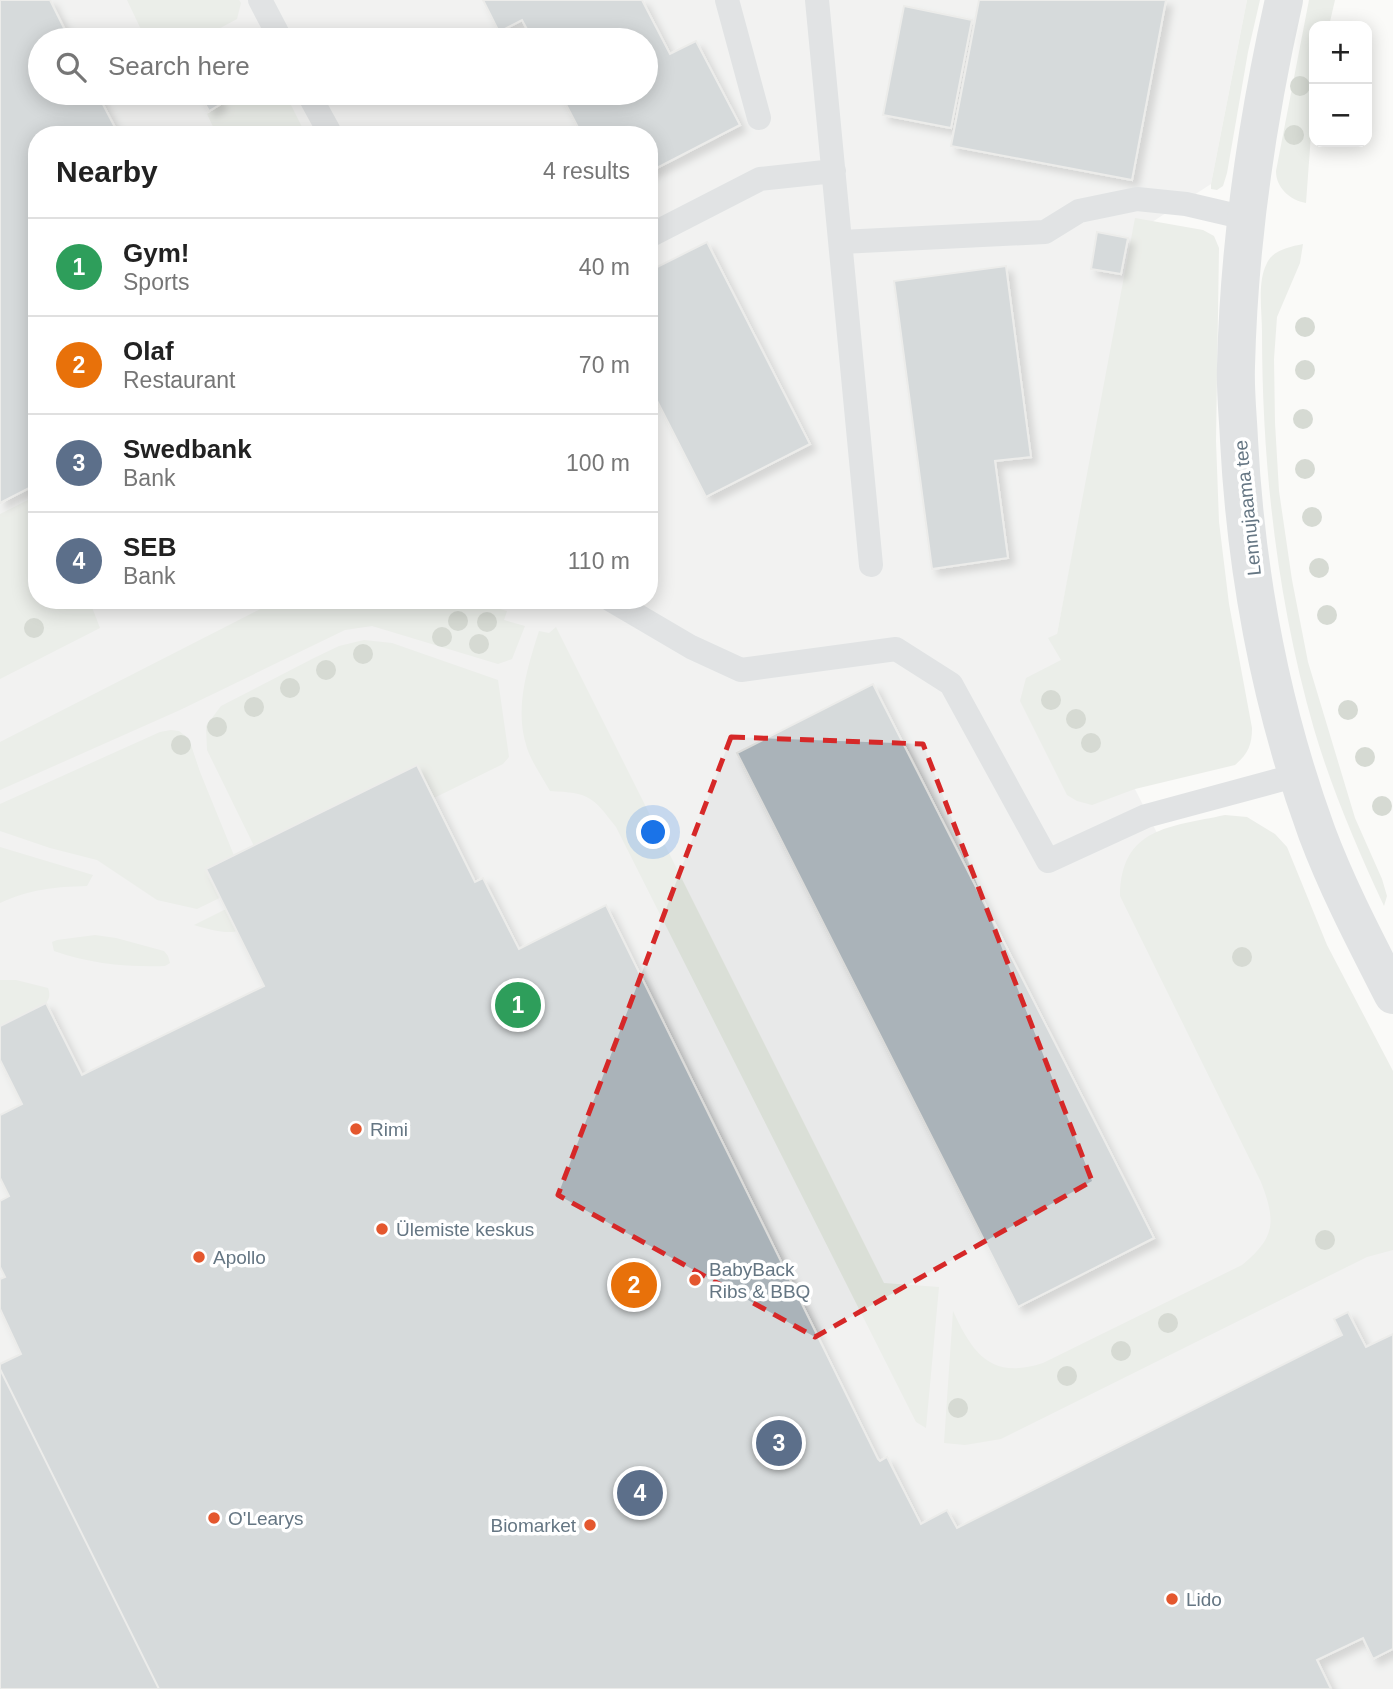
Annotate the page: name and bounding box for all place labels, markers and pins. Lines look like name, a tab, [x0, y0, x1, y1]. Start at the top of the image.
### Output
pin: 1	[495, 979, 541, 1031]
place label: Rimi	[370, 1119, 408, 1140]
marker: Rimi	[348, 1121, 364, 1137]
place label: Ülemiste keskus	[396, 1219, 534, 1240]
marker: Ülemiste keskus	[374, 1221, 390, 1237]
place label: Apollo	[213, 1247, 266, 1268]
marker: Apollo	[191, 1249, 207, 1265]
pin: 2	[611, 1259, 657, 1311]
place label: BabyBack Ribs & BBQ	[709, 1259, 810, 1302]
marker: BabyBack Ribs & BBQ	[687, 1272, 703, 1288]
pin: 3	[756, 1417, 802, 1469]
pin: 4	[617, 1467, 663, 1519]
place label: O'Learys	[228, 1508, 303, 1529]
marker: O'Learys	[206, 1510, 222, 1526]
place label: Biomarket	[490, 1515, 577, 1536]
marker: Biomarket	[582, 1517, 598, 1533]
place label: Lido	[1186, 1589, 1222, 1610]
marker: Lido	[1164, 1591, 1180, 1607]

